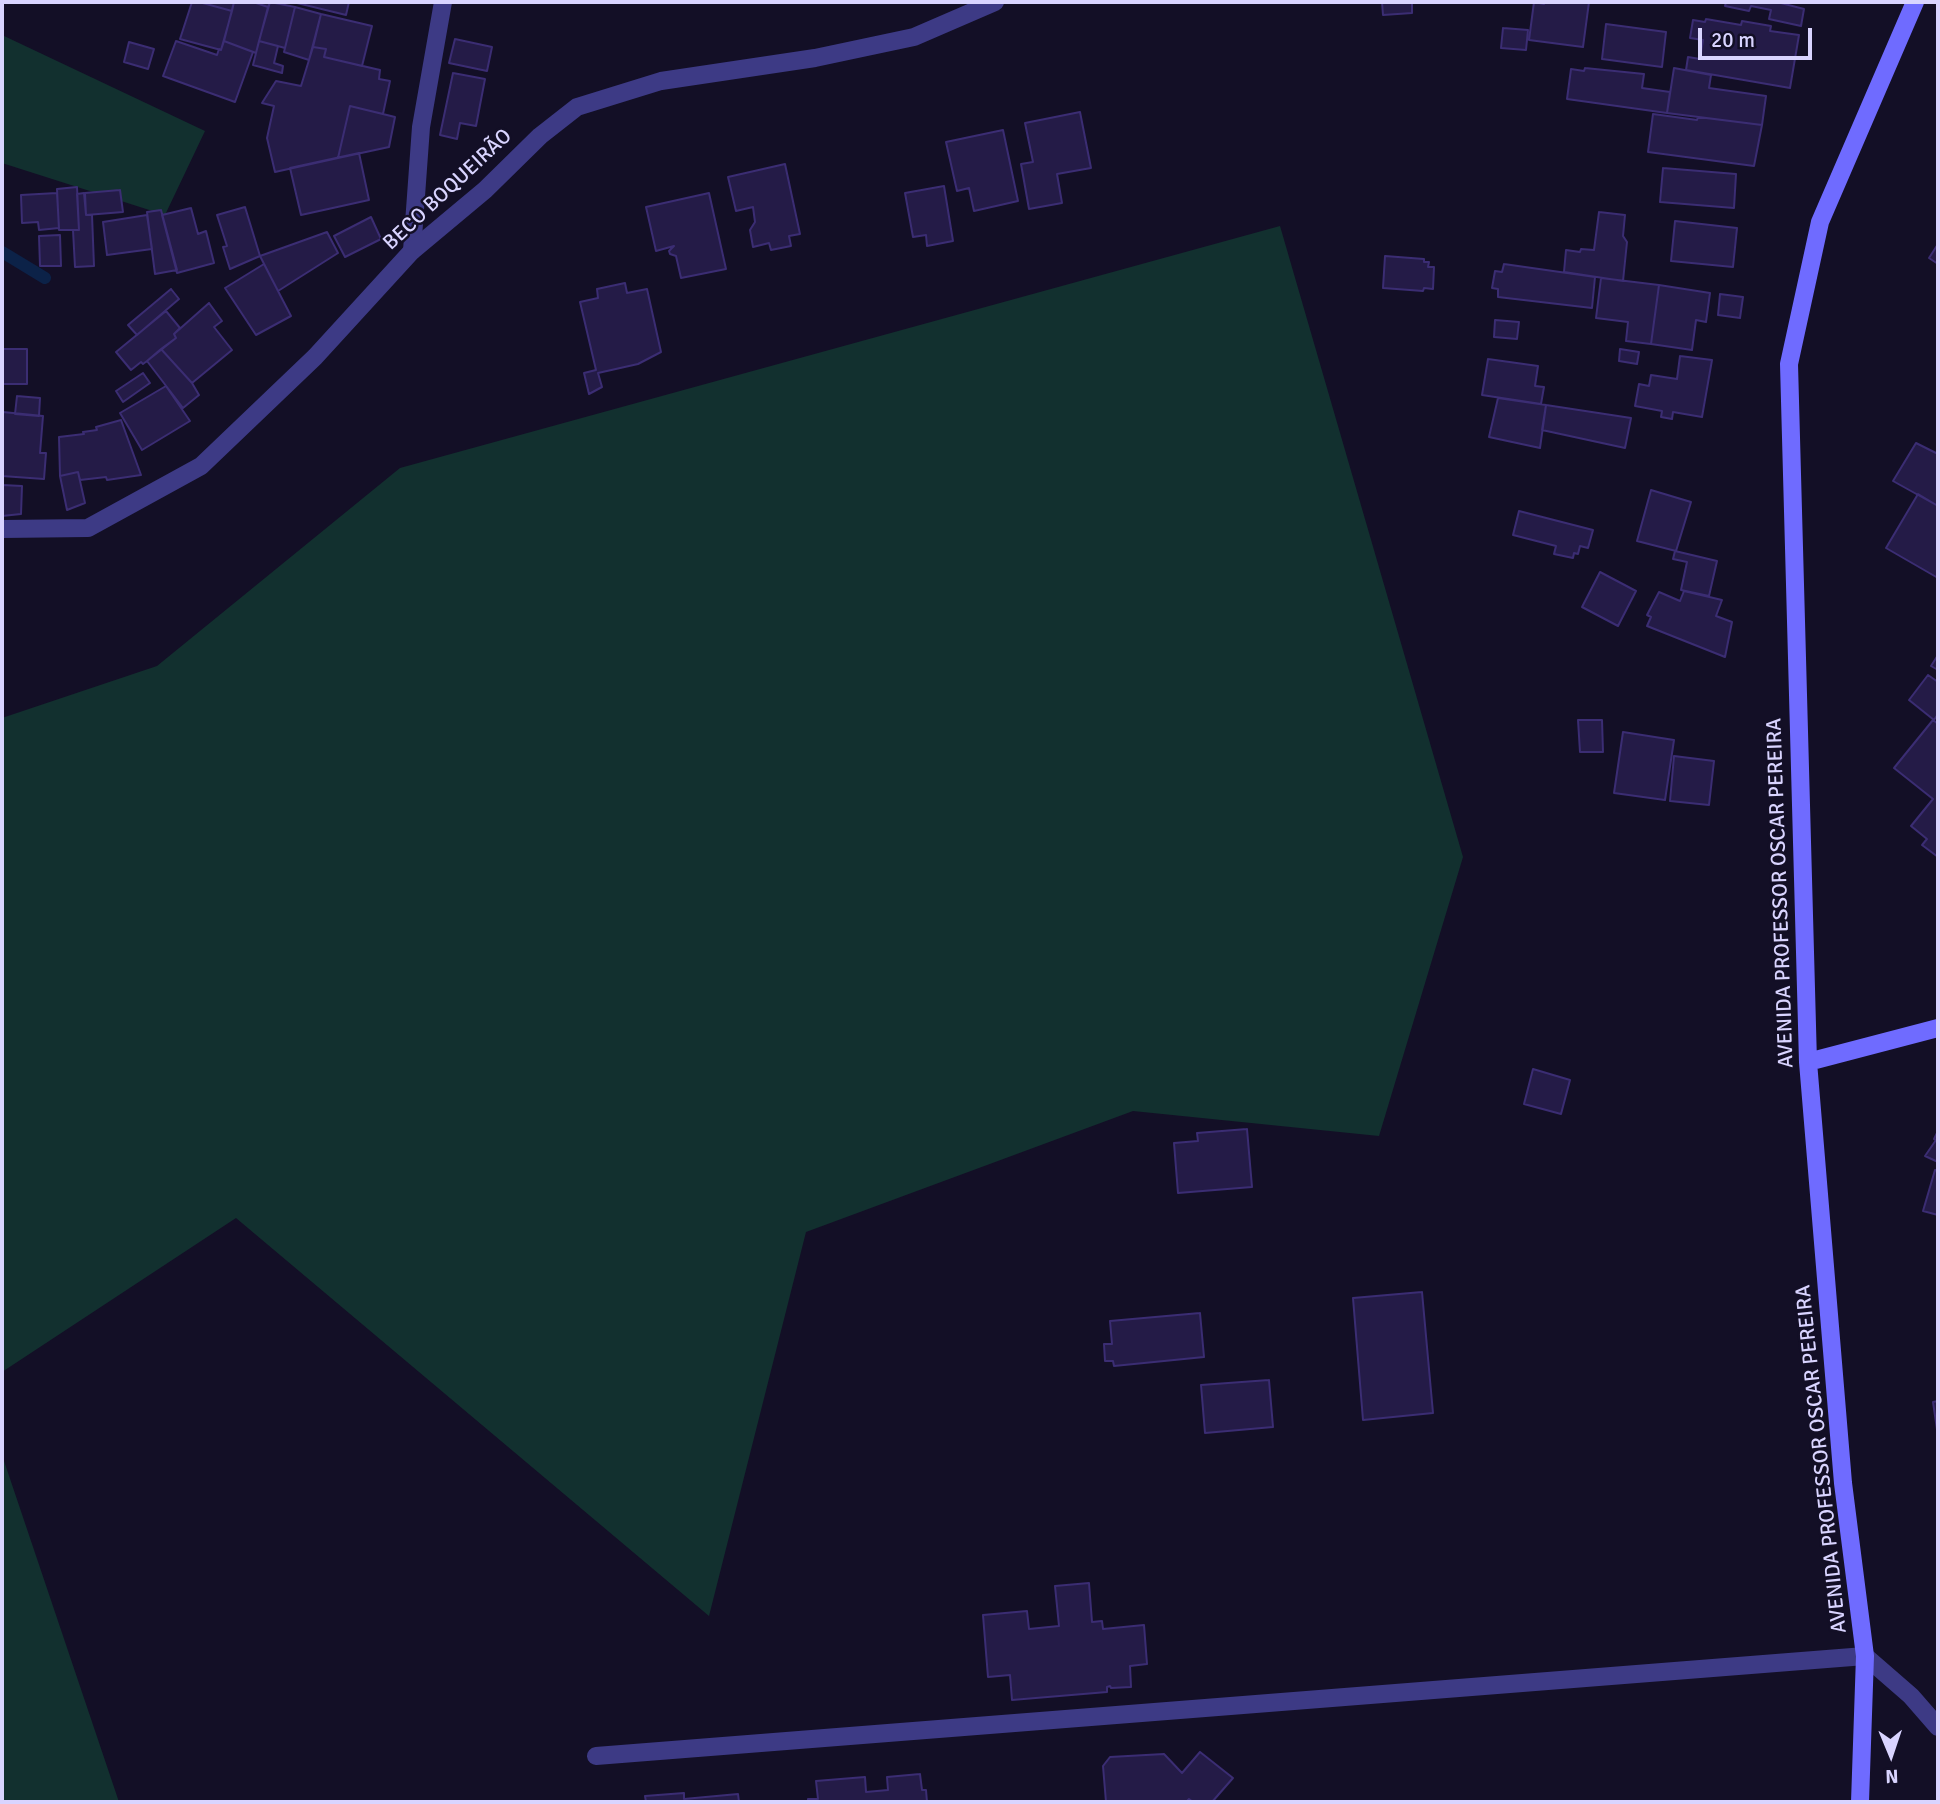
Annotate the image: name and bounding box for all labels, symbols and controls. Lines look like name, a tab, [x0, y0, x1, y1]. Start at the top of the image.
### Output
scale bar	[1702, 14, 1816, 58]
text: 20 m	[1711, 27, 1755, 53]
street label: BECO BOQUEIRÃO	[378, 124, 518, 256]
street label: AVENIDA PROFESSOR OSCAR PEREIRA	[1762, 718, 1800, 1068]
street label: AVENIDA PROFESSOR OSCAR PEREIRA	[1791, 1284, 1853, 1634]
north arrow	[1856, 1720, 1926, 1790]
text: N	[1885, 1764, 1899, 1788]

